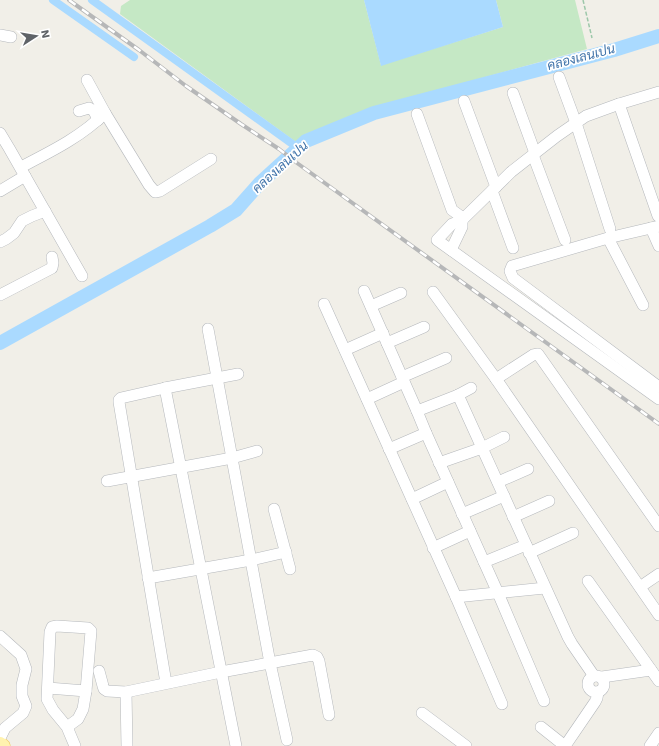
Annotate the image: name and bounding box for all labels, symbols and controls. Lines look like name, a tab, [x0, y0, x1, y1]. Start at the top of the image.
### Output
north arrow	[16, 16, 56, 56]
text: N	[38, 29, 52, 39]
water label: คลองเลนเปน	[545, 41, 617, 73]
water label: คลองเลนเปน	[249, 138, 311, 196]

